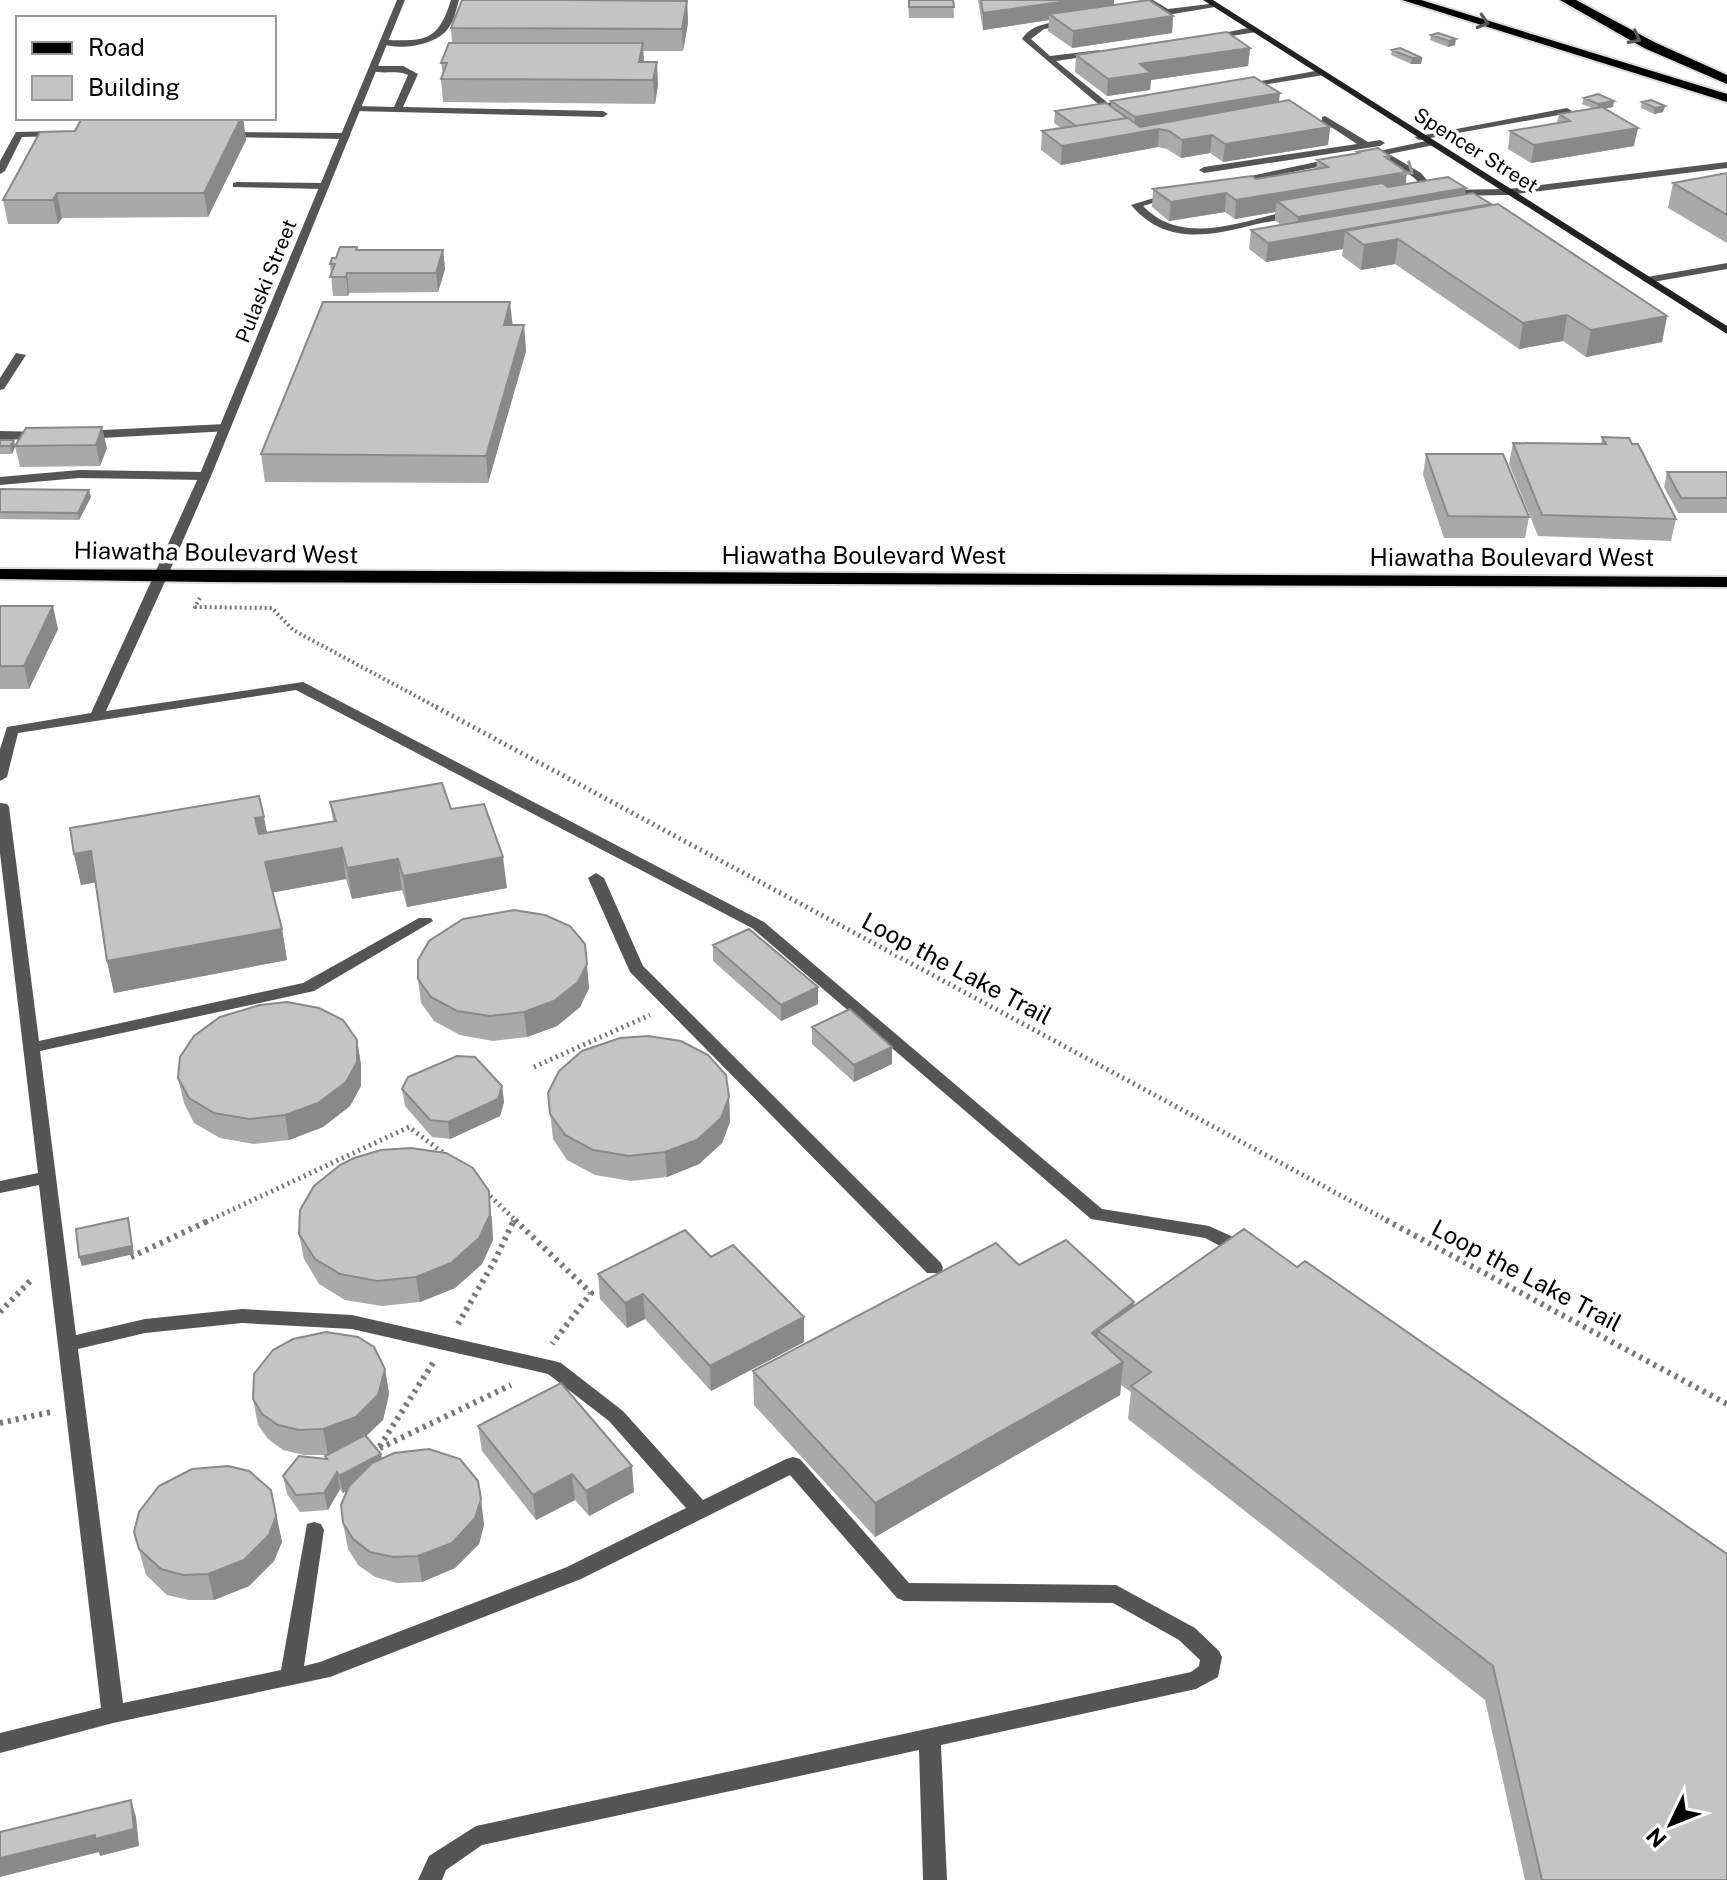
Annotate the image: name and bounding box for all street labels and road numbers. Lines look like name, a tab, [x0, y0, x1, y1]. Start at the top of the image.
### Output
street label: Spencer Street	[1410, 102, 1542, 198]
street label: Pulaski Street	[230, 216, 302, 346]
street label: Hiawatha Boulevard West	[73, 536, 359, 568]
street label: Hiawatha Boulevard West	[722, 541, 1006, 569]
street label: Hiawatha Boulevard West	[1370, 543, 1654, 571]
street label: Loop the Lake Trail	[857, 906, 1057, 1030]
street label: Loop the Lake Trail	[1427, 1213, 1627, 1337]

